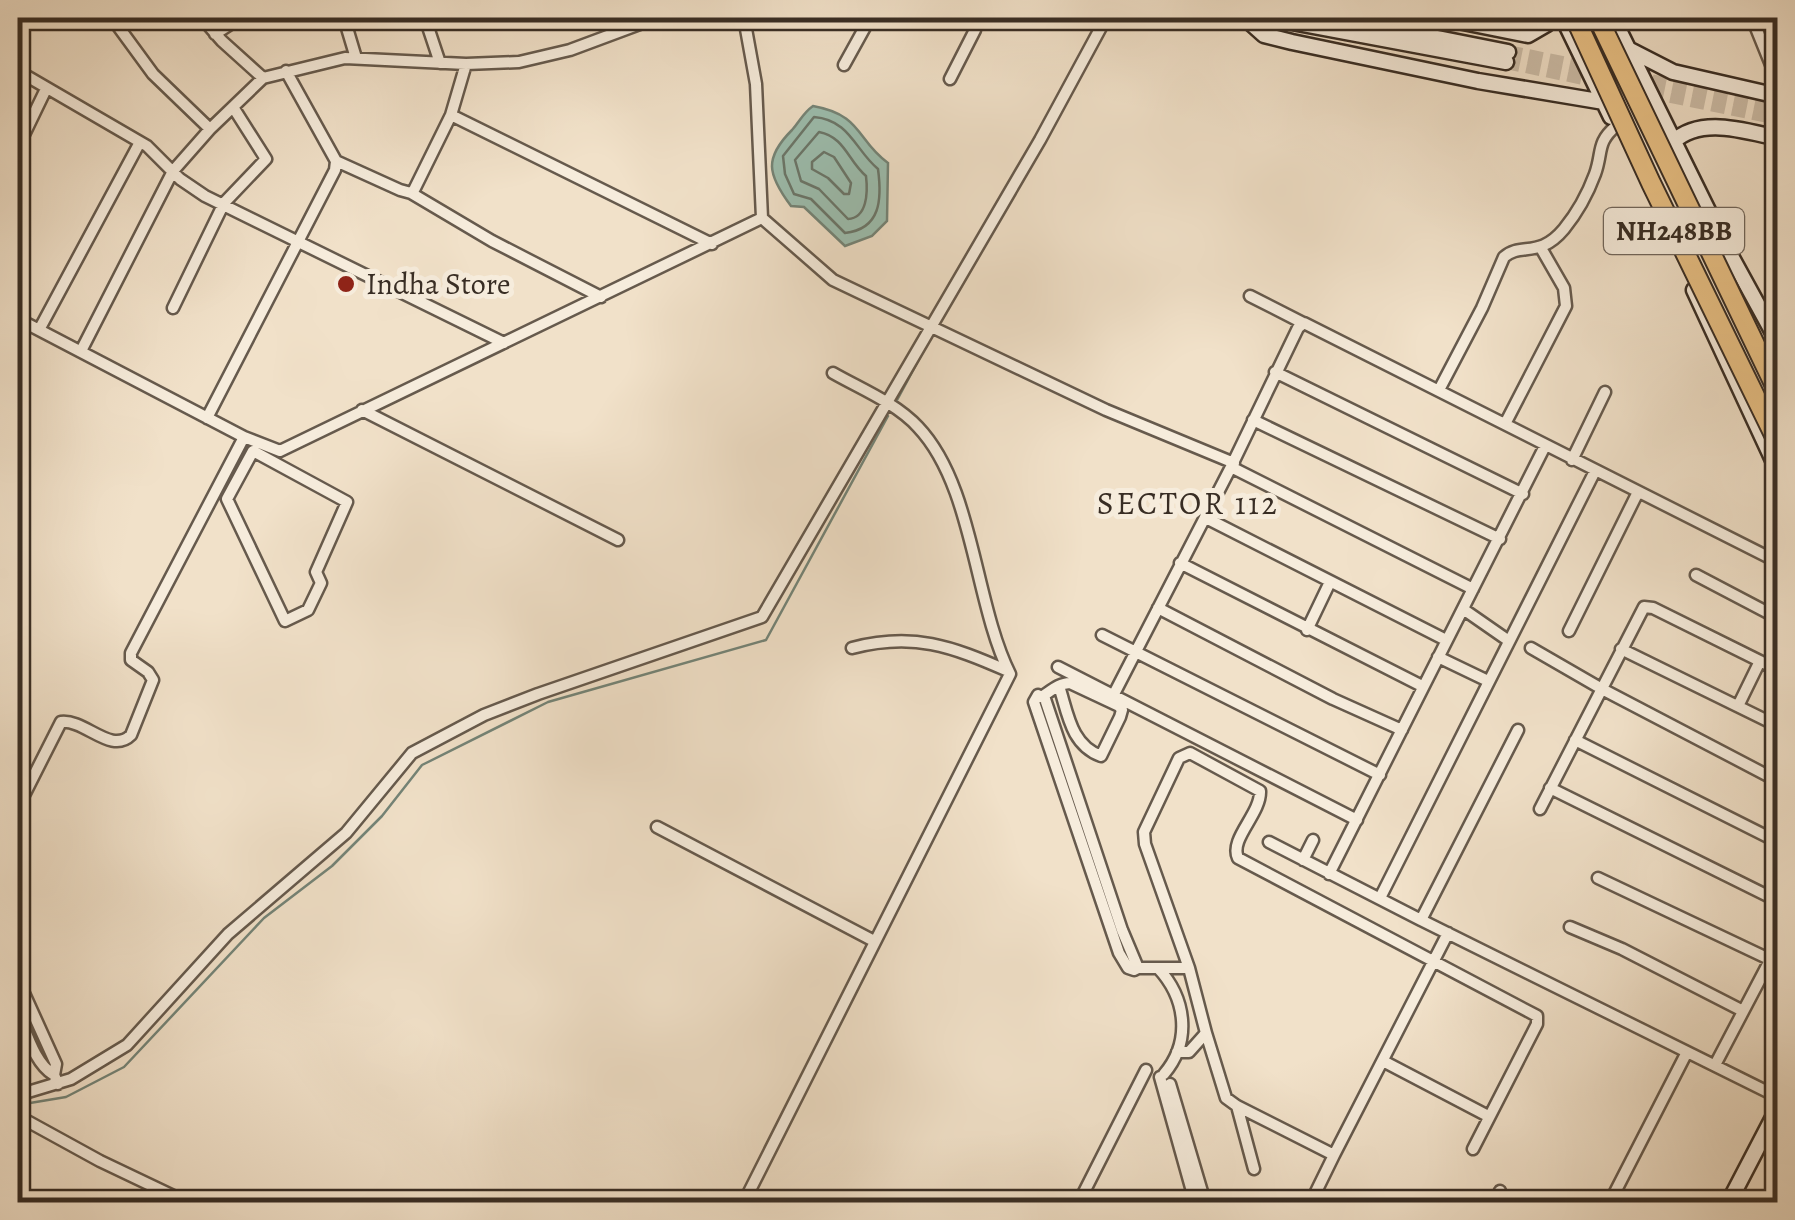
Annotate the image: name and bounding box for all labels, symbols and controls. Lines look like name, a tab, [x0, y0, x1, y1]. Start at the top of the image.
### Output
road number: NH248BB	[1604, 208, 1744, 254]
place label: Indha Store	[366, 264, 510, 304]
marker: Indha Store	[335, 273, 357, 295]
district label: SECTOR 112	[1097, 481, 1279, 525]

